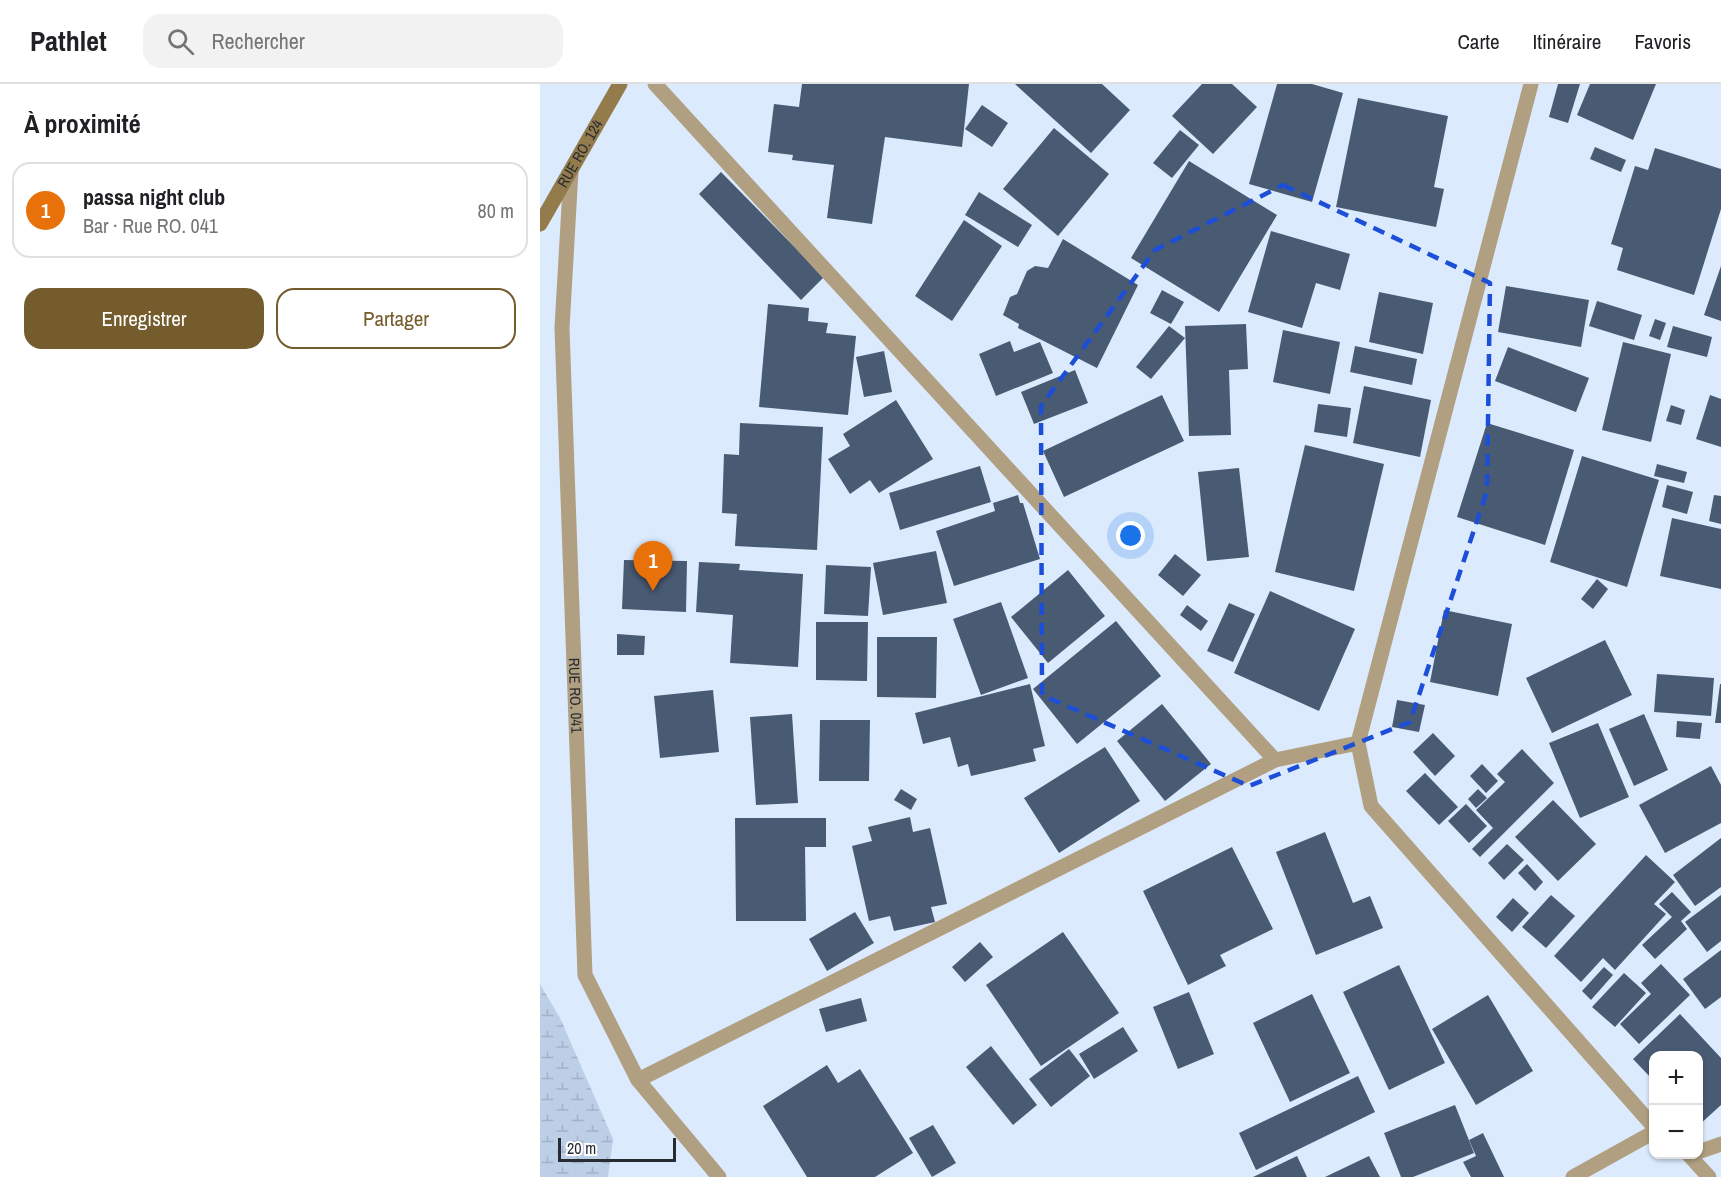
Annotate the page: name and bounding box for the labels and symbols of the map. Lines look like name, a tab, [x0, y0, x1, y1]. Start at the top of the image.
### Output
street label: RUE RO. 124	[552, 115, 608, 191]
your location	[1116, 521, 1145, 550]
pin: 1	[634, 542, 672, 591]
street label: RUE RO. 041	[564, 658, 587, 734]
scale bar	[558, 1135, 676, 1162]

